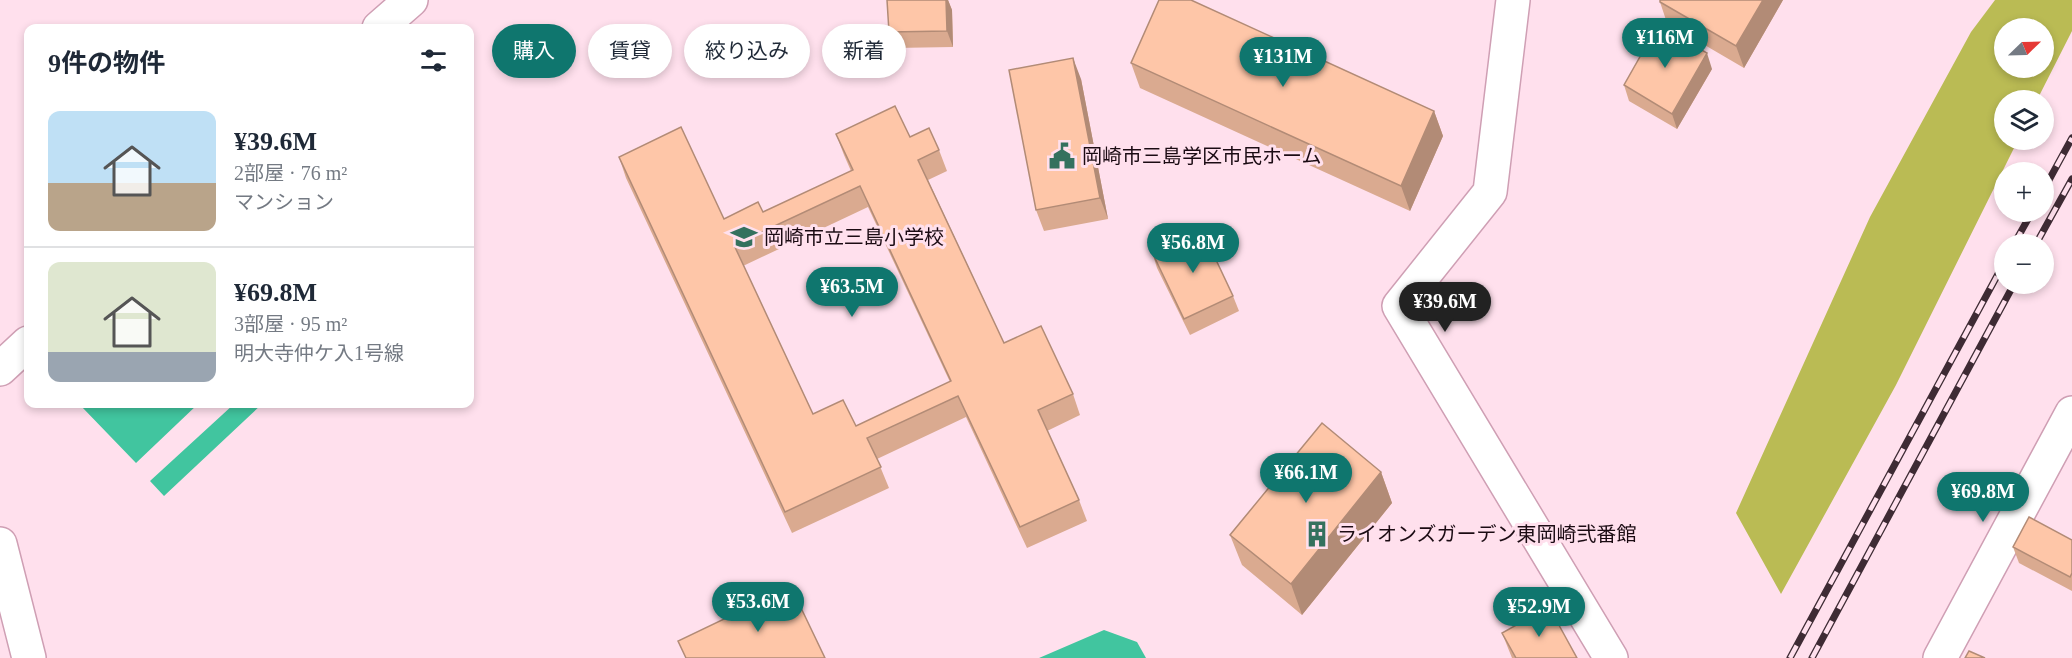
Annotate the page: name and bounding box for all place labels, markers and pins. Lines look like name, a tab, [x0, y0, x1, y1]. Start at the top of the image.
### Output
pin: ¥116M	[1623, 18, 1707, 69]
pin: ¥131M	[1241, 37, 1325, 88]
public building icon: 岡崎市三島学区市民ホーム	[1047, 141, 1077, 171]
place label: 岡崎市三島学区市民ホーム	[1082, 145, 1321, 167]
school or university icon: 岡崎市立三島小学校	[729, 222, 759, 252]
pin: ¥56.8M	[1144, 223, 1242, 274]
place label: 岡崎市立三島小学校	[764, 226, 944, 248]
pin: ¥63.5M	[803, 267, 901, 318]
pin: ¥39.6M	[1396, 282, 1494, 333]
pin: ¥66.1M	[1257, 453, 1355, 504]
pin: ¥69.8M	[1934, 472, 2032, 523]
building icon: ライオンズガーデン東岡崎弐番館	[1302, 519, 1332, 549]
place label: ライオンズガーデン東岡崎弐番館	[1337, 523, 1637, 545]
pin: ¥53.6M	[709, 582, 807, 633]
pin: ¥52.9M	[1490, 587, 1588, 638]

